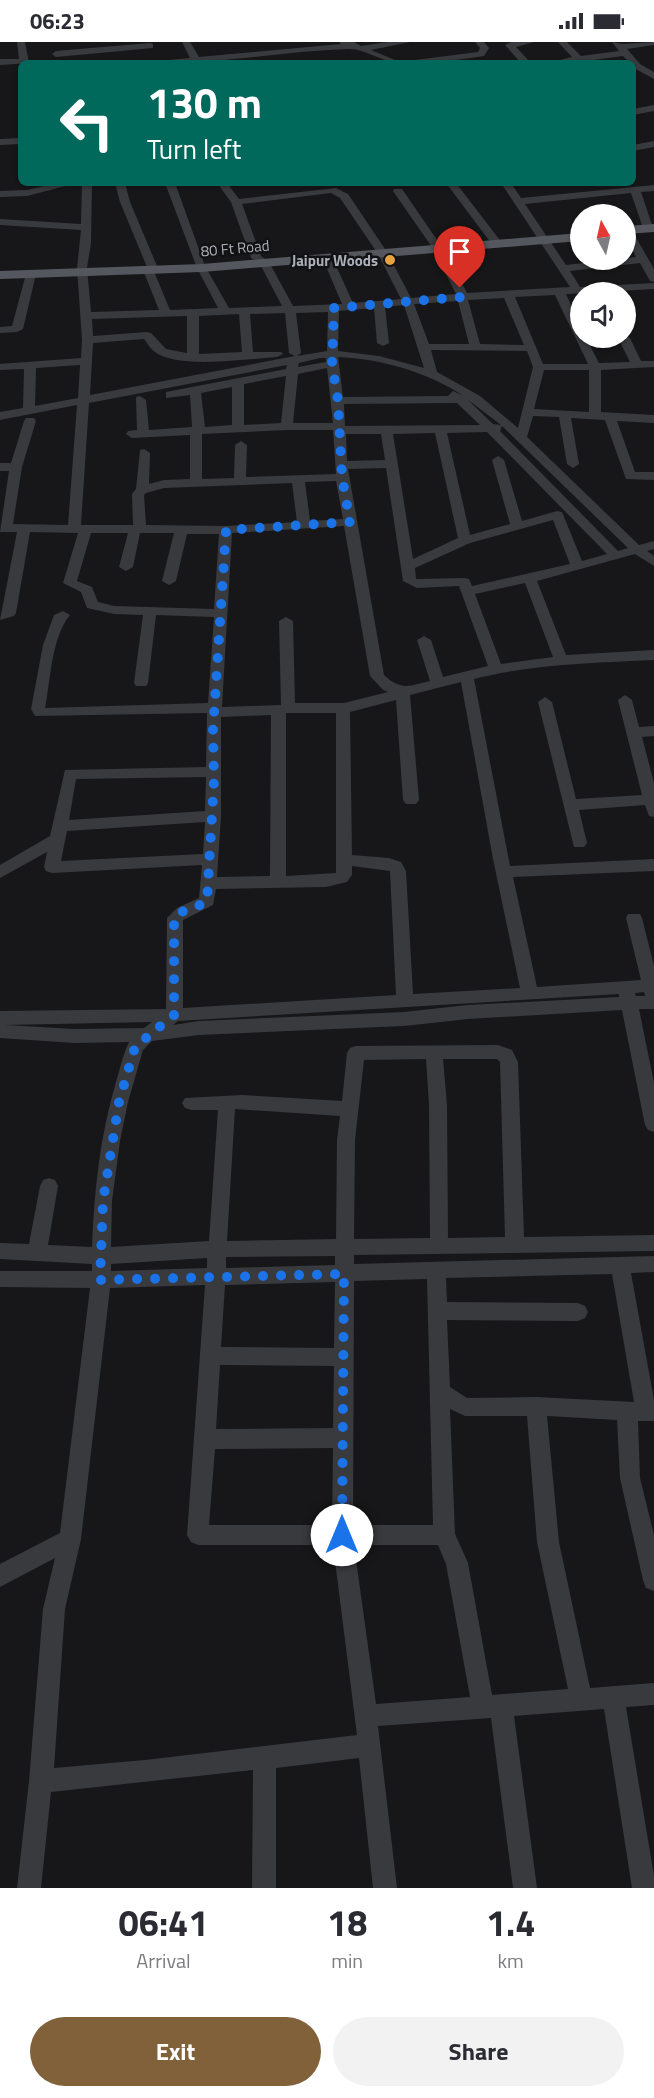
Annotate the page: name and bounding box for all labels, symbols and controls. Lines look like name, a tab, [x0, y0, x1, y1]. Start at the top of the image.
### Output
text: 06:23	[30, 4, 85, 38]
text: 130 m	[147, 70, 262, 134]
icon: left	[48, 84, 126, 162]
text: Turn left	[147, 128, 241, 169]
north arrow	[570, 204, 636, 270]
map controls	[570, 204, 636, 348]
pin	[434, 226, 485, 288]
street label: 80 Ft Road	[200, 234, 270, 262]
icon: arrive	[443, 235, 476, 268]
place label: Jaipur Woods	[292, 249, 378, 272]
marker: Jaipur Woods	[383, 253, 397, 267]
button: sound	[570, 282, 636, 348]
position arrow	[310, 1503, 374, 1567]
text: 06:41	[119, 1895, 208, 1950]
text: 18	[327, 1895, 367, 1950]
text: 1.4	[486, 1895, 535, 1950]
text: Arrival	[136, 1945, 191, 1976]
text: min	[331, 1945, 363, 1976]
text: km	[497, 1945, 524, 1976]
button: Exit	[30, 2017, 321, 2086]
button: Share	[333, 2017, 624, 2086]

